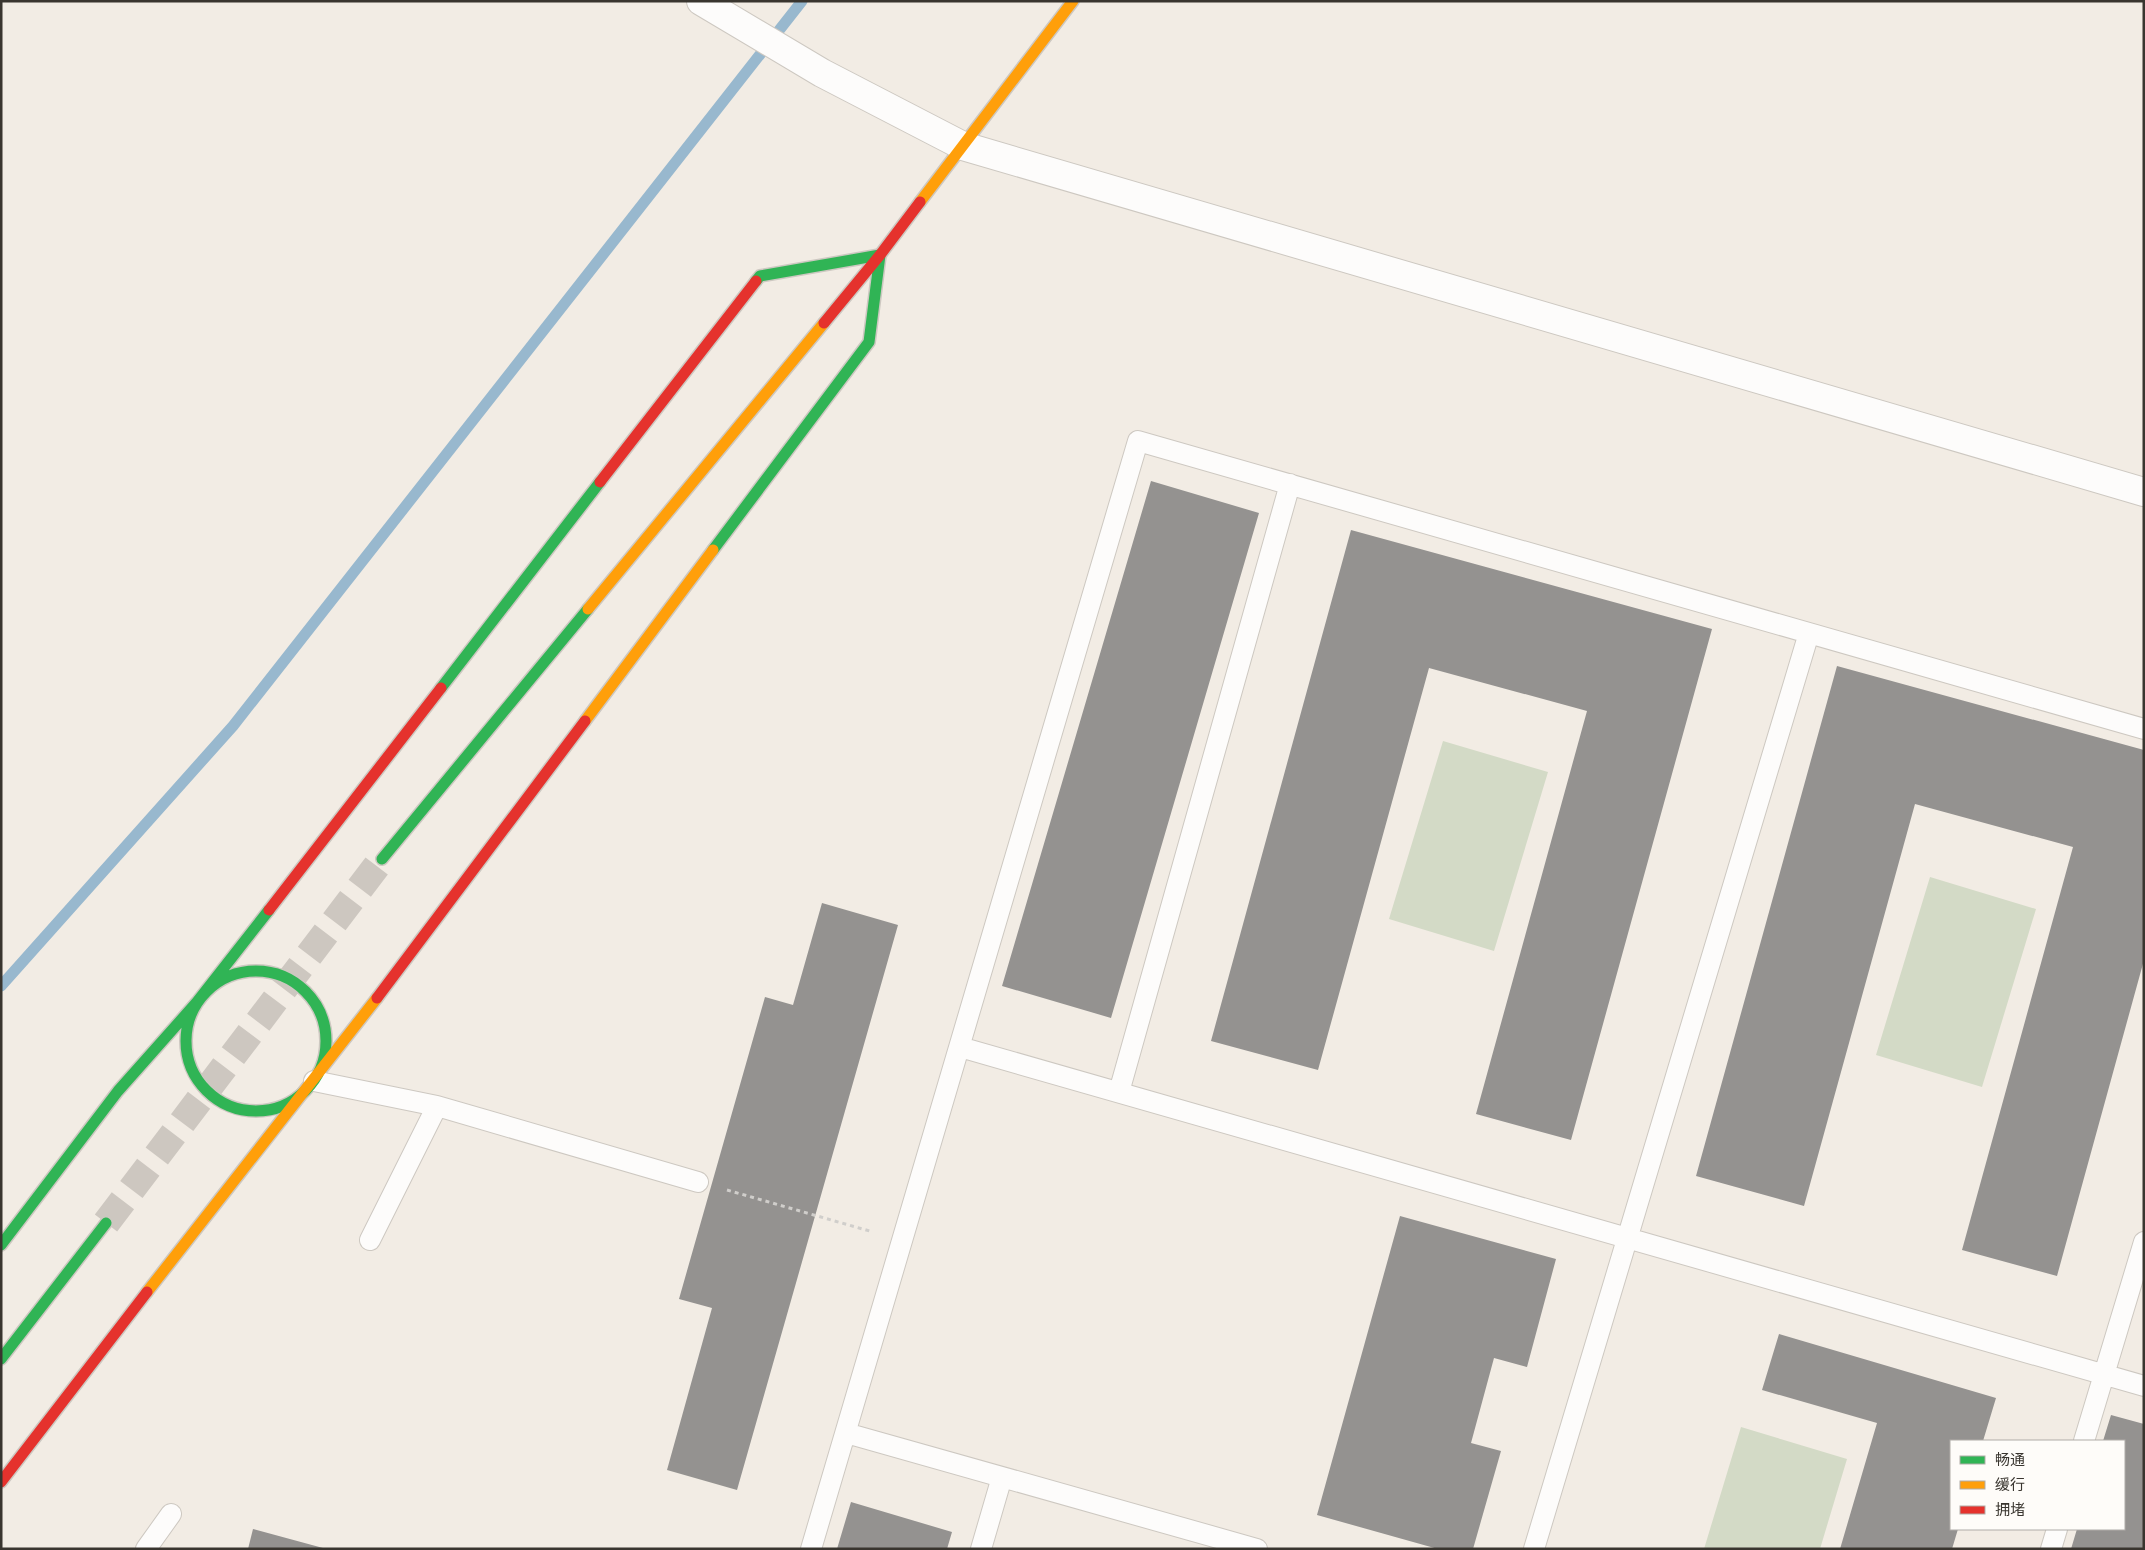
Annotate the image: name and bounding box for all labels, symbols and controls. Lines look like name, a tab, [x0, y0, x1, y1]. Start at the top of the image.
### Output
legend	[1950, 1440, 2125, 1530]
text: 畅通	[1995, 1450, 2025, 1470]
text: 缓行	[1995, 1475, 2025, 1495]
text: 拥堵	[1995, 1500, 2025, 1520]

